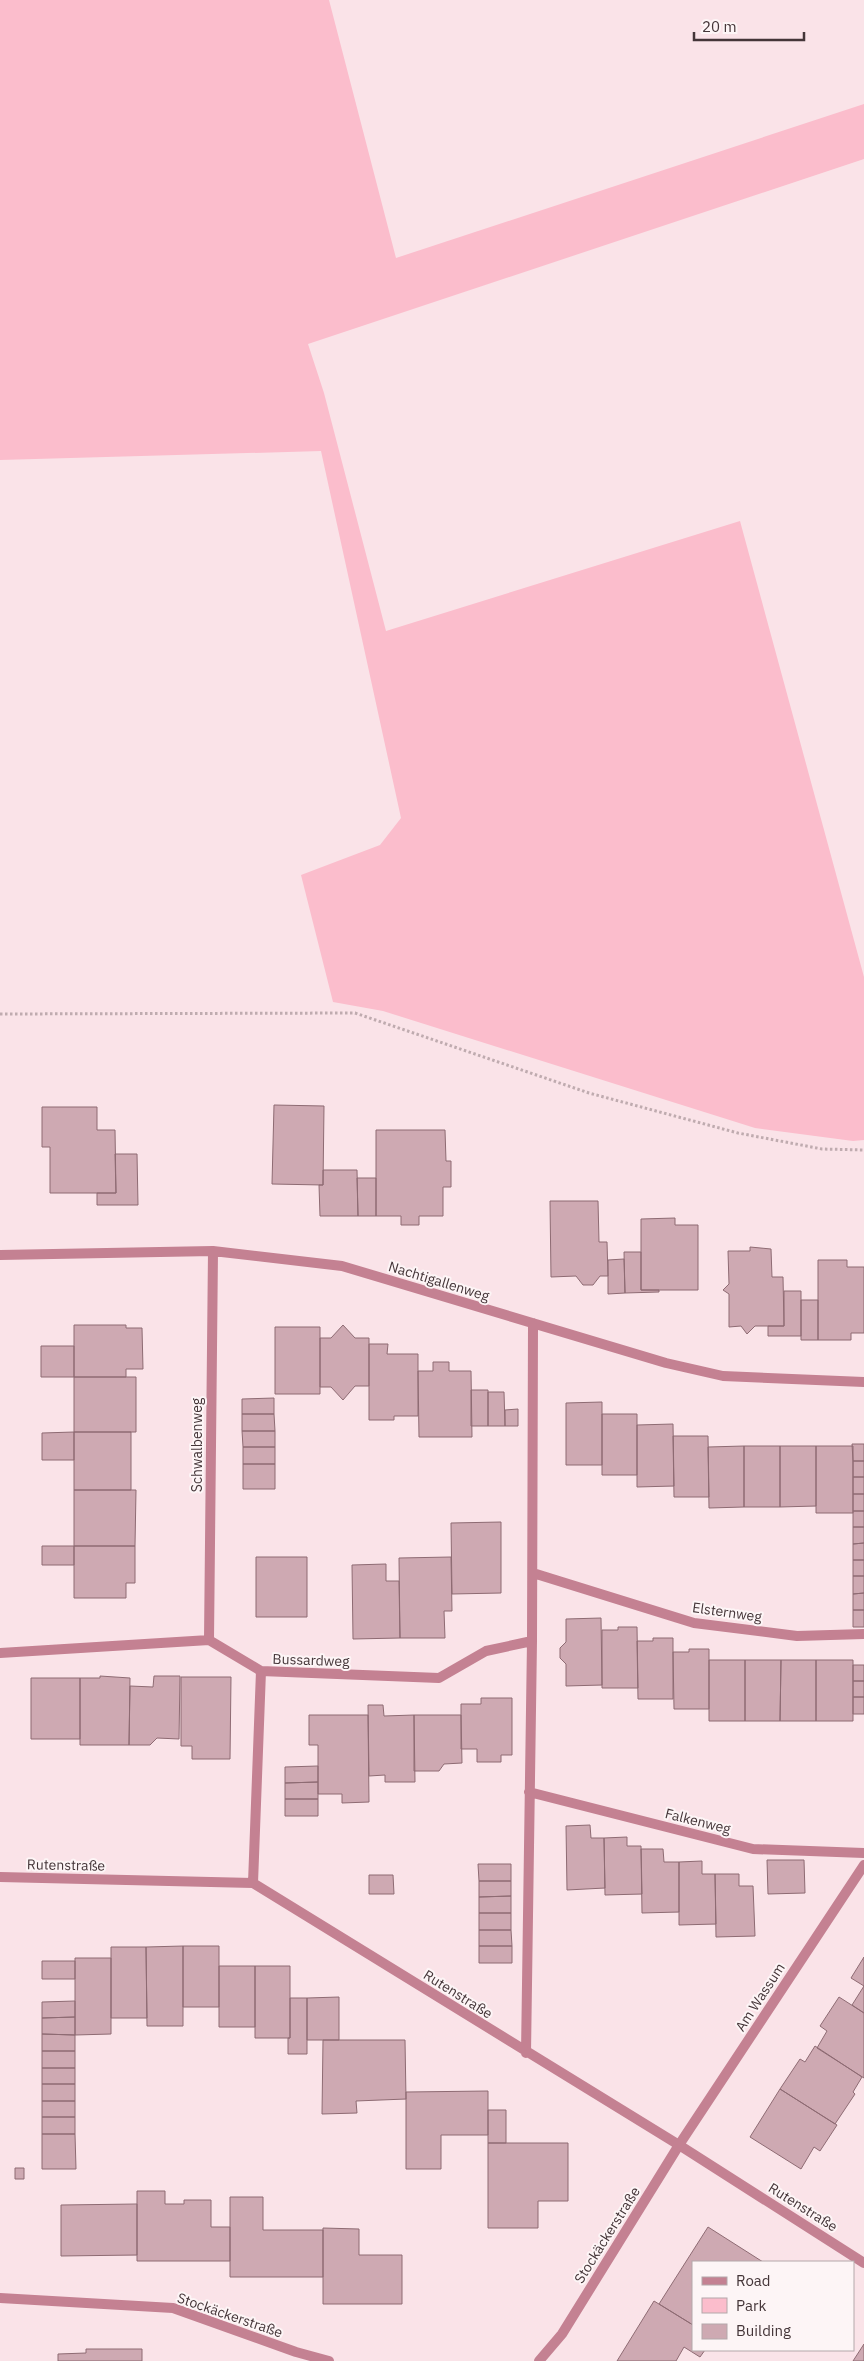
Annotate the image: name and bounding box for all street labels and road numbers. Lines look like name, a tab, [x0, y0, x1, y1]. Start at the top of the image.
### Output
street label: Nachtigallenweg	[386, 1257, 492, 1305]
street label: Schwalbenweg	[188, 1397, 206, 1492]
street label: Elsternweg	[691, 1598, 764, 1626]
street label: Bussardweg	[272, 1650, 350, 1670]
street label: Falkenweg	[663, 1804, 733, 1838]
street label: Rutenstraße	[27, 1855, 106, 1875]
street label: Am Wassum	[731, 1959, 789, 2035]
street label: Rutenstraße	[420, 1966, 496, 2023]
street label: Rutenstraße	[765, 2179, 841, 2236]
street label: Stockäckerstraße	[570, 2183, 644, 2287]
street label: Stockäckerstraße	[175, 2289, 285, 2342]

